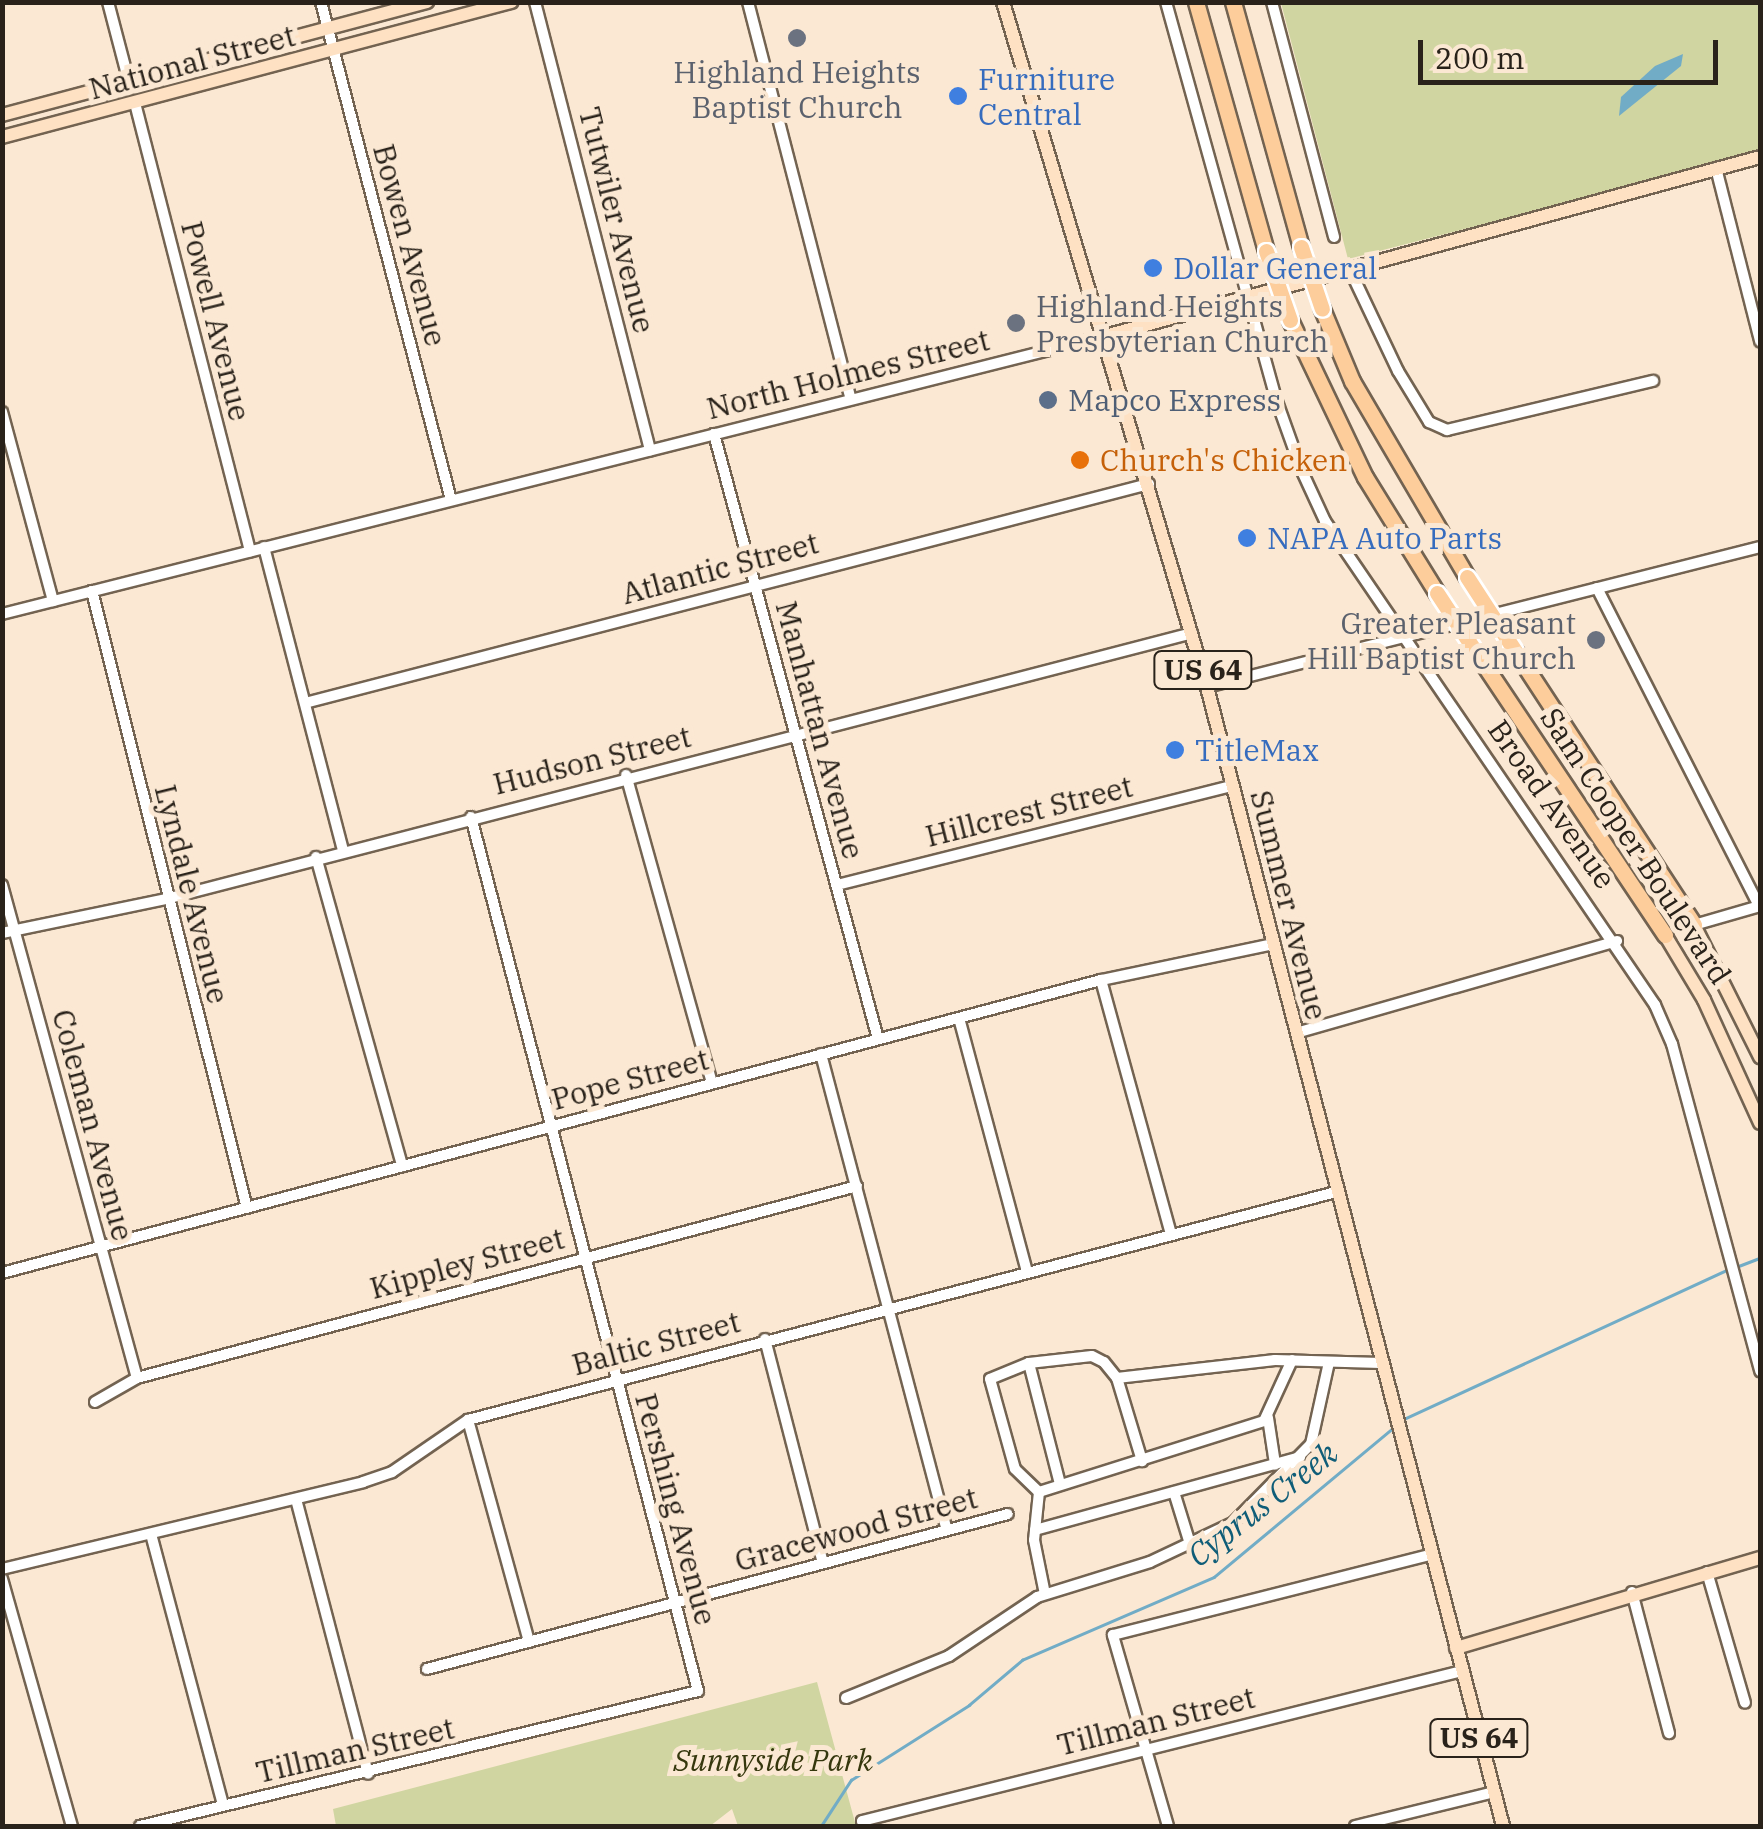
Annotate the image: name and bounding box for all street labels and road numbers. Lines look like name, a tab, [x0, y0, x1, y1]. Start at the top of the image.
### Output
street label: National Street	[85, 17, 299, 107]
street label: Tutwiler Avenue	[572, 103, 662, 337]
street label: Bowen Avenue	[366, 140, 454, 350]
street label: Powell Avenue	[174, 217, 258, 425]
street label: North Holmes Street	[703, 321, 993, 427]
street label: Atlantic Street	[618, 524, 822, 612]
street label: Manhattan Avenue	[768, 597, 872, 863]
road number: US 64	[1153, 647, 1253, 693]
street label: Sam Cooper Boulevard	[1533, 701, 1739, 991]
street label: Broad Avenue	[1481, 713, 1623, 895]
street label: Hudson Street	[489, 718, 695, 802]
street label: Hillcrest Street	[922, 768, 1136, 854]
street label: Lyndale Avenue	[147, 781, 237, 1007]
street label: Summer Avenue	[1243, 787, 1335, 1023]
street label: Coleman Avenue	[45, 1006, 141, 1244]
street label: Pope Street	[548, 1041, 712, 1117]
street label: Kippley Street	[366, 1220, 568, 1306]
street label: Baltic Street	[568, 1303, 744, 1383]
street label: Pershing Avenue	[628, 1389, 724, 1629]
street label: Gracewood Street	[731, 1479, 981, 1579]
street label: Tillman Street	[1053, 1679, 1259, 1763]
street label: Tillman Street	[252, 1710, 458, 1790]
road number: US 64	[1429, 1715, 1529, 1761]

